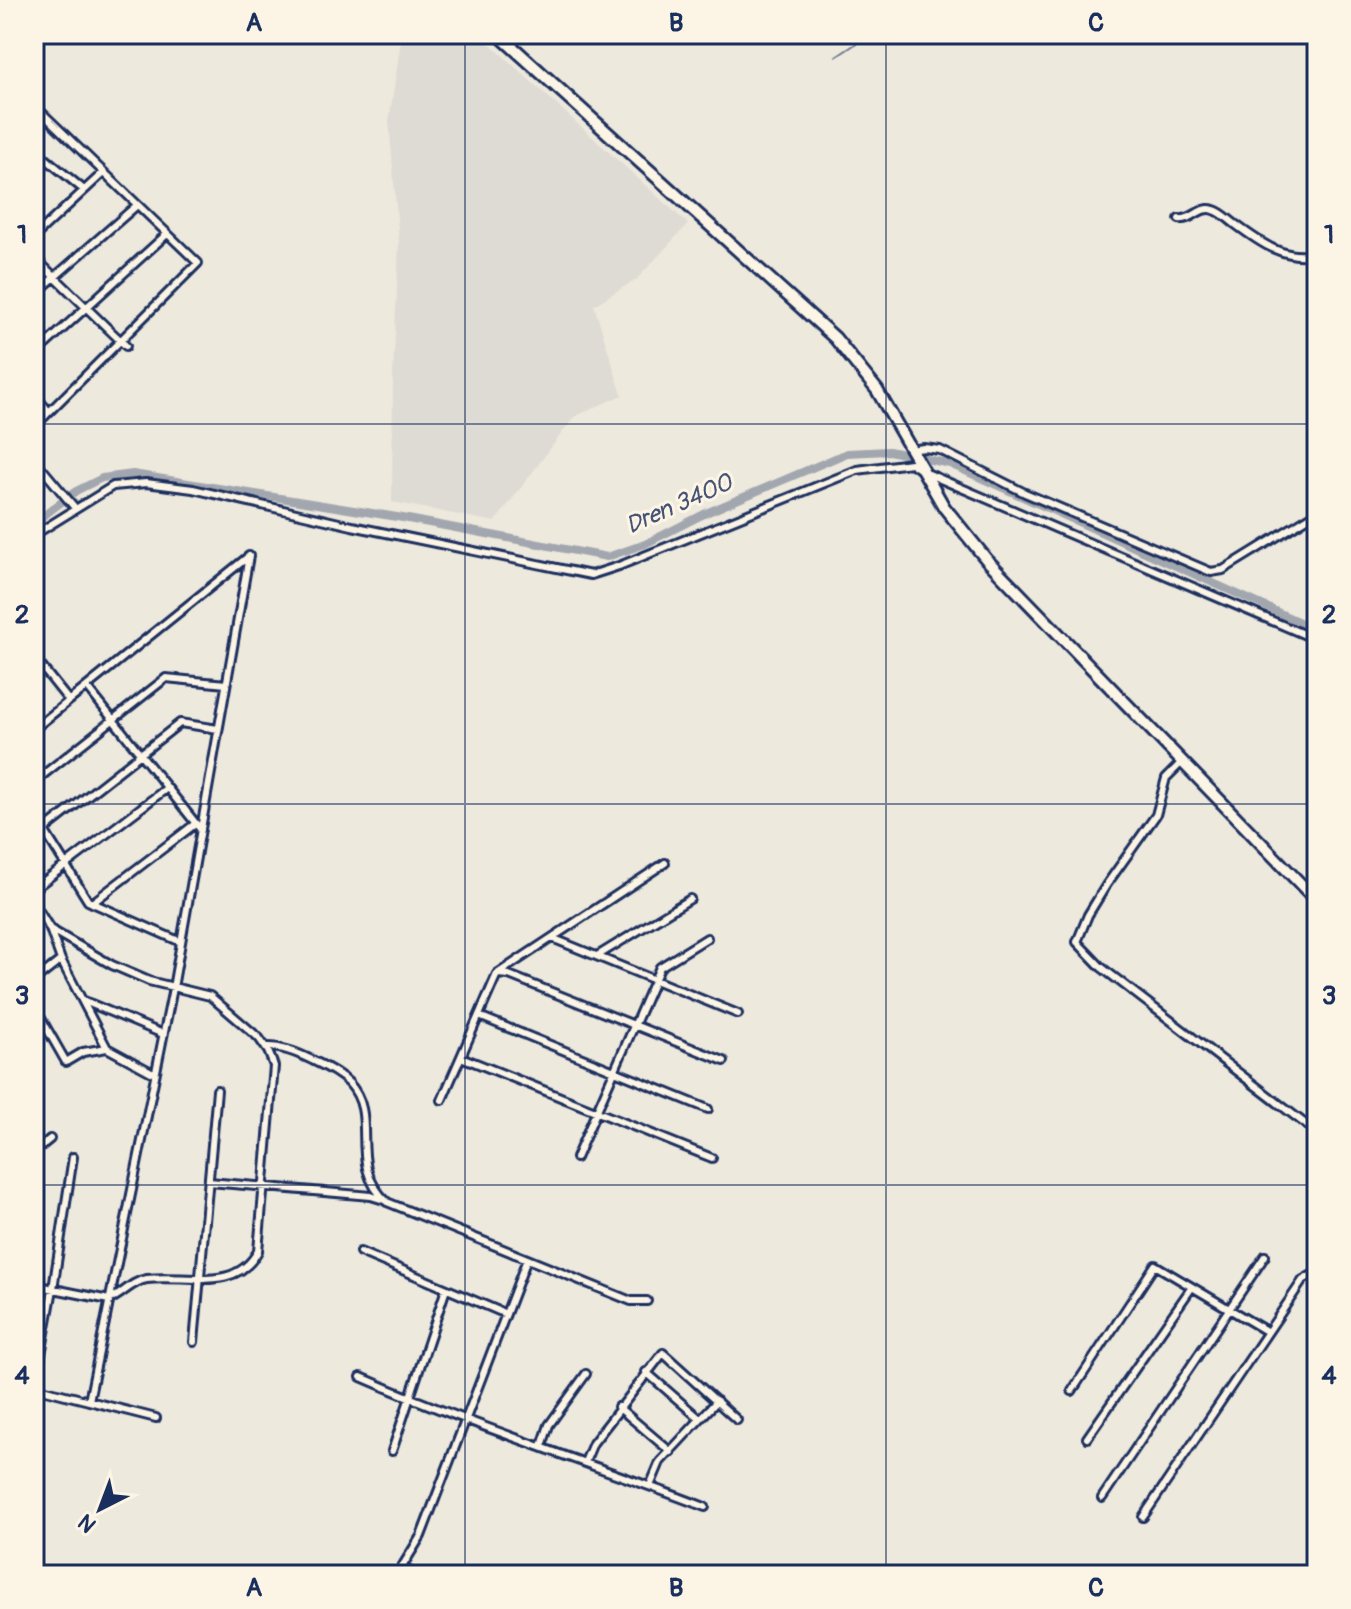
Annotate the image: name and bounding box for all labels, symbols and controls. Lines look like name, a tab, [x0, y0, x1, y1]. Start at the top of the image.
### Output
text: A	[246, 7, 263, 39]
text: B	[669, 7, 683, 39]
text: C	[1088, 7, 1104, 39]
text: 1	[17, 219, 27, 251]
text: 1	[1324, 219, 1334, 251]
water label: Dren 3400	[621, 467, 738, 540]
text: 2	[15, 599, 29, 631]
text: 2	[1322, 599, 1336, 631]
text: 3	[15, 980, 29, 1012]
text: 3	[1322, 980, 1336, 1012]
text: 4	[14, 1360, 30, 1392]
text: 4	[1321, 1360, 1337, 1392]
north arrow	[60, 1469, 140, 1549]
text: N	[72, 1508, 102, 1539]
text: A	[246, 1572, 263, 1604]
text: B	[669, 1572, 683, 1604]
text: C	[1088, 1572, 1104, 1604]

